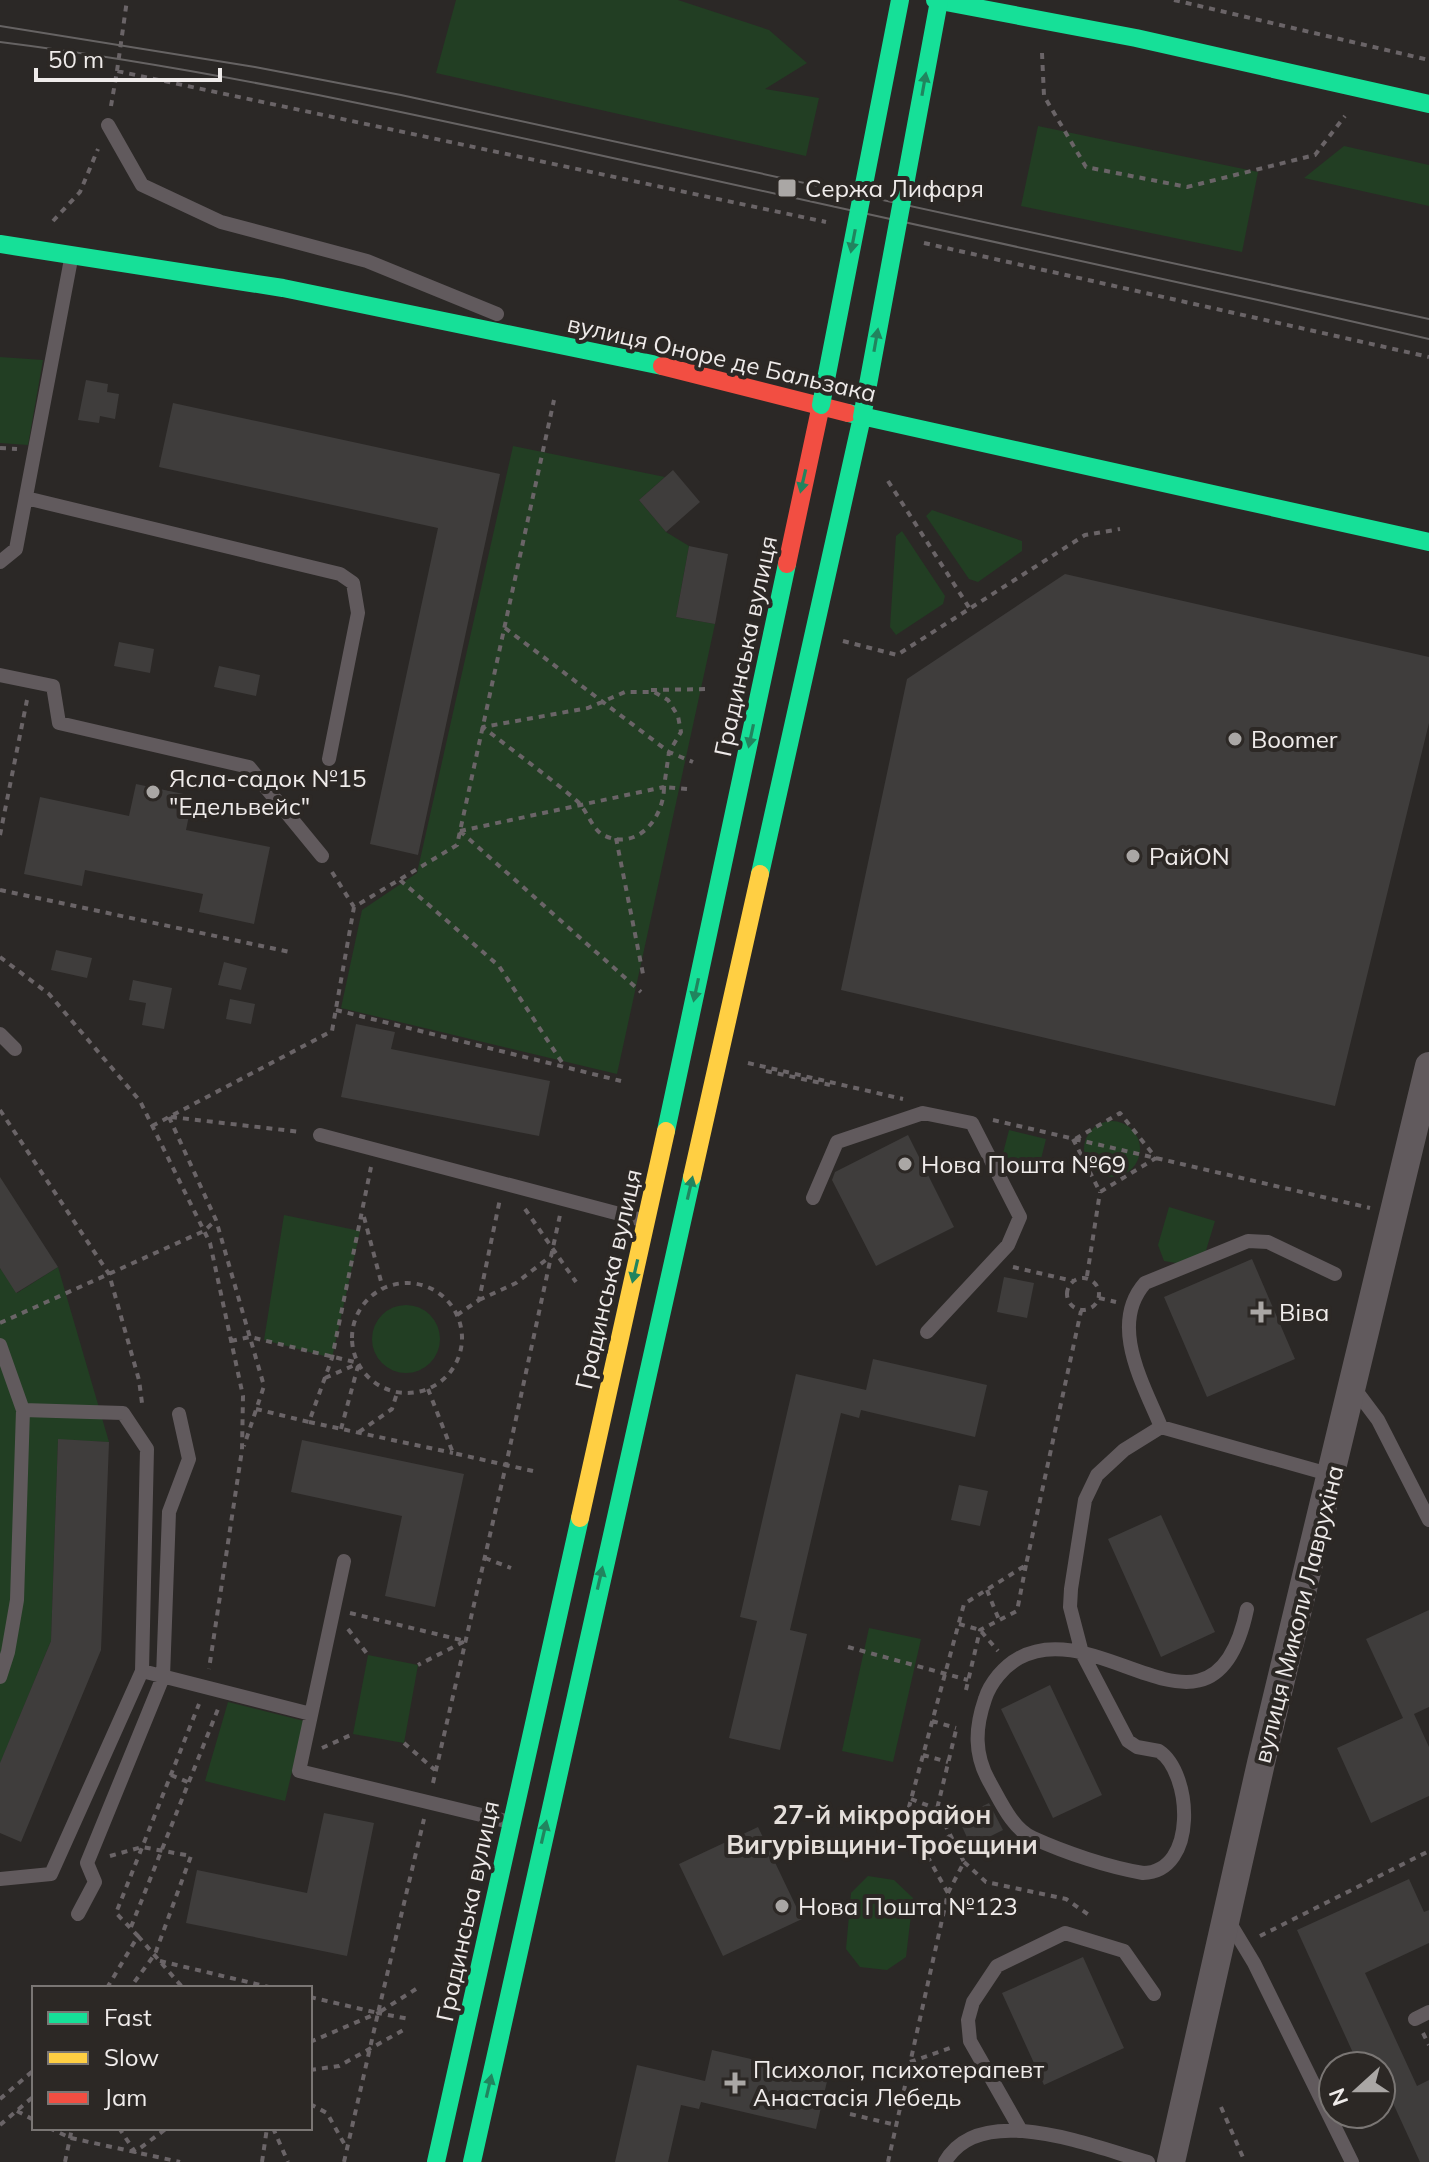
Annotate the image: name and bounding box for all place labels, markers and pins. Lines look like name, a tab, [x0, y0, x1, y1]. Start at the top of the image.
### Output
place label: Сержа Лифаря	[805, 173, 984, 203]
marker: Сержа Лифаря	[776, 177, 798, 199]
place label: Boomer	[1251, 724, 1338, 754]
marker: Boomer	[1226, 730, 1244, 748]
place label: Ясла-садок №15 "Едельвейс"	[169, 763, 366, 821]
marker: Ясла-садок №15 "Едельвейс"	[144, 783, 162, 801]
place label: РайON	[1149, 841, 1230, 871]
marker: РайON	[1124, 847, 1142, 865]
place label: Нова Пошта №69	[921, 1149, 1126, 1179]
marker: Нова Пошта №69	[896, 1155, 914, 1173]
place label: Віва	[1279, 1297, 1329, 1327]
marker: Віва	[1250, 1301, 1272, 1323]
place label: Нова Пошта №123	[798, 1891, 1018, 1921]
marker: Нова Пошта №123	[773, 1897, 791, 1915]
place label: Психолог, психотерапевт Анастасія Лебедь	[753, 2054, 1044, 2112]
marker: Психолог, психотерапевт Анастасія Лебедь	[724, 2072, 746, 2094]

